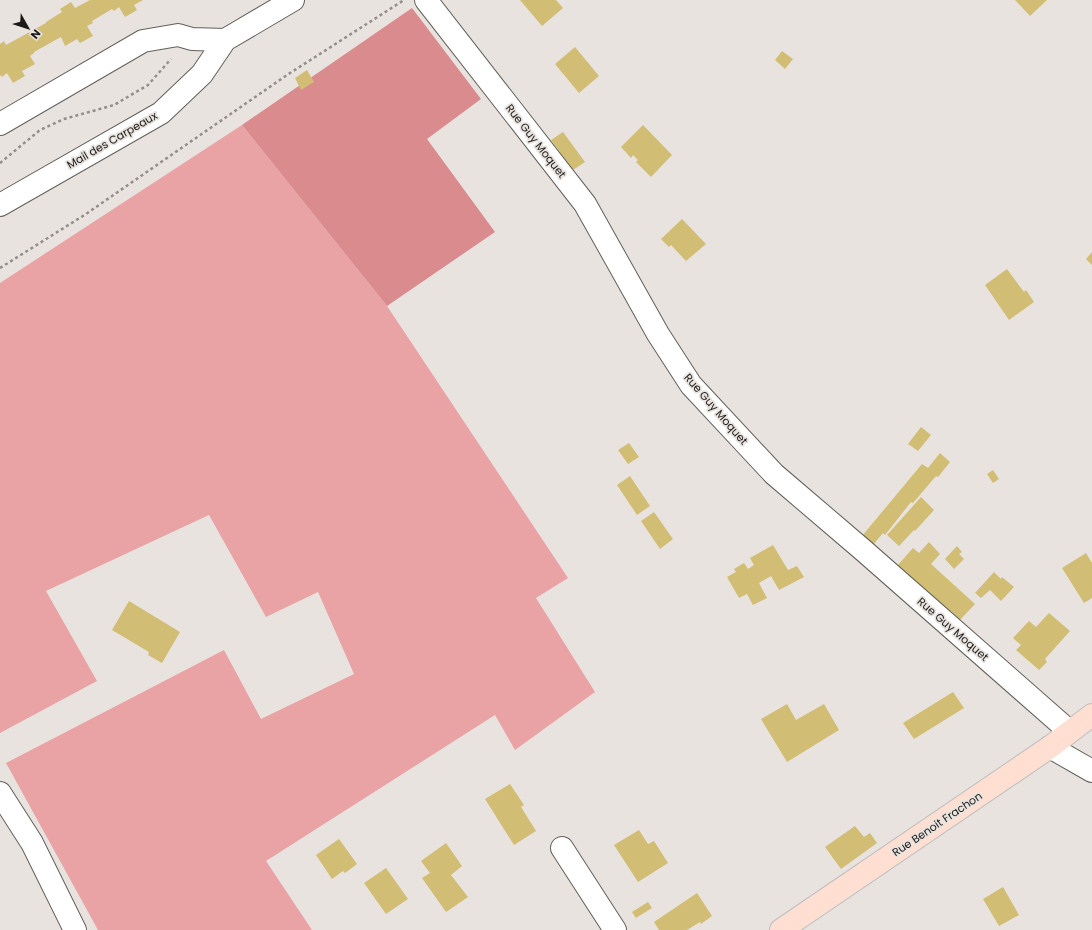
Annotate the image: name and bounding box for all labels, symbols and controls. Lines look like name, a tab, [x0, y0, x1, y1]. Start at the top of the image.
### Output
north arrow	[8, 8, 48, 48]
text: N	[27, 26, 45, 43]
street label: Rue Guy Moquet	[502, 101, 570, 181]
street label: Mail des Carpeaux	[64, 107, 161, 172]
street label: Rue Guy Moquet	[680, 370, 752, 448]
street label: Rue Guy Moquet	[914, 593, 992, 665]
street label: Rue Benoit Frachon	[889, 788, 985, 860]

